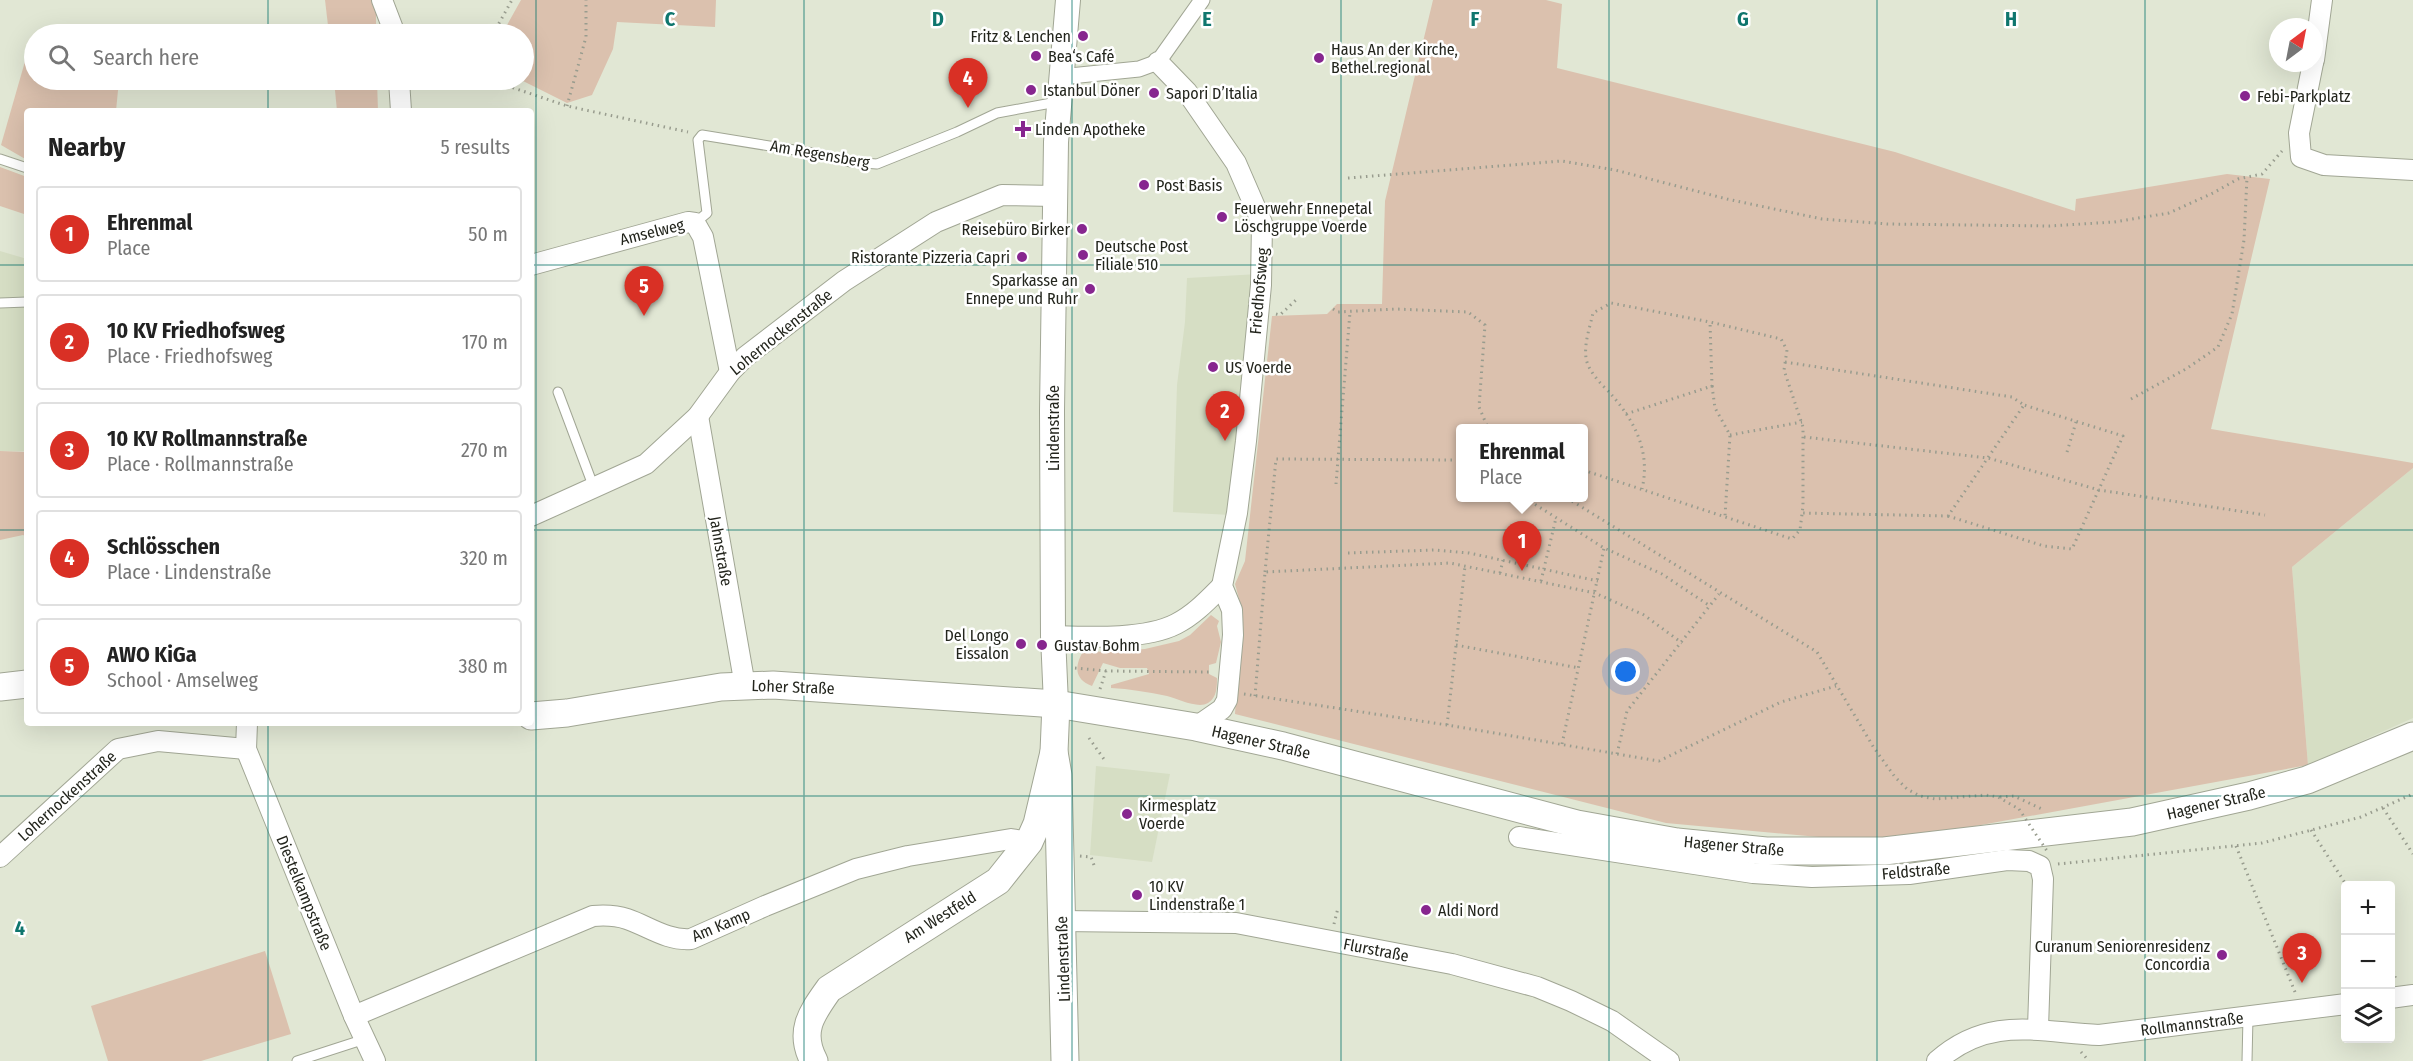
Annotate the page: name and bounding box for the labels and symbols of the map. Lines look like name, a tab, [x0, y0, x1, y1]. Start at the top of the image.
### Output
text: C	[665, 7, 676, 31]
text: D	[932, 7, 944, 31]
text: E	[1202, 7, 1212, 31]
text: F	[1471, 7, 1480, 31]
text: G	[1737, 7, 1749, 31]
text: H	[2005, 7, 2017, 31]
north arrow	[2269, 18, 2323, 72]
place label: Fritz & Lenchen	[971, 27, 1071, 46]
marker: Fritz & Lenchen	[1076, 29, 1090, 43]
place label: Haus An der Kirche, Bethel.regional	[1331, 40, 1458, 77]
place label: Bea‘s Café	[1048, 47, 1115, 66]
marker: Bea‘s Café	[1029, 49, 1043, 63]
marker: Haus An der Kirche, Bethel.regional	[1312, 51, 1326, 65]
pin: 4	[948, 58, 988, 108]
place label: Istanbul Döner	[1043, 81, 1140, 100]
marker: Istanbul Döner	[1024, 83, 1038, 97]
place label: Sapori D’Italia	[1166, 84, 1258, 103]
marker: Sapori D’Italia	[1147, 86, 1161, 100]
place label: Febi-Parkplatz	[2257, 87, 2350, 106]
marker: Febi-Parkplatz	[2238, 89, 2252, 103]
place label: Linden Apotheke	[1035, 120, 1145, 139]
marker: Linden Apotheke	[1016, 122, 1030, 136]
street label: Am Regensberg	[769, 136, 872, 172]
place label: Post Basis	[1156, 176, 1222, 195]
marker: Post Basis	[1137, 178, 1151, 192]
place label: Feuerwehr Ennepetal Löschgruppe Voerde	[1234, 199, 1372, 236]
marker: Feuerwehr Ennepetal Löschgruppe Voerde	[1215, 210, 1229, 224]
street label: Amselweg	[618, 215, 687, 249]
place label: Reisebüro Birker	[961, 220, 1070, 239]
marker: Reisebüro Birker	[1075, 222, 1089, 236]
place label: Deutsche Post Filiale 510	[1095, 237, 1189, 274]
street label: Friedhofsweg	[1246, 246, 1272, 335]
place label: Ristorante Pizzeria Capri	[851, 248, 1010, 267]
marker: Deutsche Post Filiale 510	[1076, 248, 1090, 262]
marker: Ristorante Pizzeria Capri	[1015, 250, 1029, 264]
pin: 5	[624, 266, 664, 316]
place label: Sparkasse an Ennepe und Ruhr	[965, 271, 1078, 308]
marker: Sparkasse an Ennepe und Ruhr	[1083, 282, 1097, 296]
street label: Lohernockenstraße	[726, 285, 836, 379]
place label: US Voerde	[1225, 358, 1292, 377]
marker: US Voerde	[1206, 360, 1220, 374]
street label: Lindenstraße	[1044, 385, 1063, 471]
pin: 2	[1206, 392, 1244, 441]
street label: Jahnstraße	[706, 515, 736, 587]
pin: 1	[1502, 522, 1541, 571]
place label: Del Longo Eissalon	[945, 626, 1009, 663]
place label: Gustav Bohm	[1054, 636, 1140, 655]
marker: Del Longo Eissalon	[1014, 637, 1028, 651]
marker: Gustav Bohm	[1035, 638, 1049, 652]
your location	[1611, 657, 1640, 686]
street label: Loher Straße	[751, 676, 835, 698]
street label: Hagener Straße	[1210, 721, 1312, 763]
street label: Lohernockenstraße	[14, 747, 120, 845]
street label: Hagener Straße	[2165, 782, 2267, 824]
place label: Kirmesplatz Voerde	[1139, 796, 1216, 833]
marker: Kirmesplatz Voerde	[1120, 807, 1134, 821]
street label: Hagener Straße	[1683, 832, 1785, 860]
street label: Diestelkampstraße	[272, 833, 336, 953]
street label: Feldstraße	[1881, 859, 1951, 883]
place label: 10 KV Lindenstraße 1	[1149, 877, 1245, 914]
street label: Am Westfeld	[900, 887, 980, 947]
marker: 10 KV Lindenstraße 1	[1130, 888, 1144, 902]
place label: Aldi Nord	[1438, 901, 1499, 920]
marker: Aldi Nord	[1419, 903, 1433, 917]
street label: Am Kamp	[689, 904, 753, 946]
text: 4	[15, 916, 25, 940]
street label: Lindenstraße	[1052, 916, 1074, 1002]
street label: Flurstraße	[1342, 934, 1410, 966]
pin: 3	[2282, 934, 2322, 983]
place label: Curanum Seniorenresidenz Concordia	[2035, 937, 2210, 974]
marker: Curanum Seniorenresidenz Concordia	[2215, 948, 2229, 962]
street label: Rollmannstraße	[2139, 1008, 2245, 1040]

